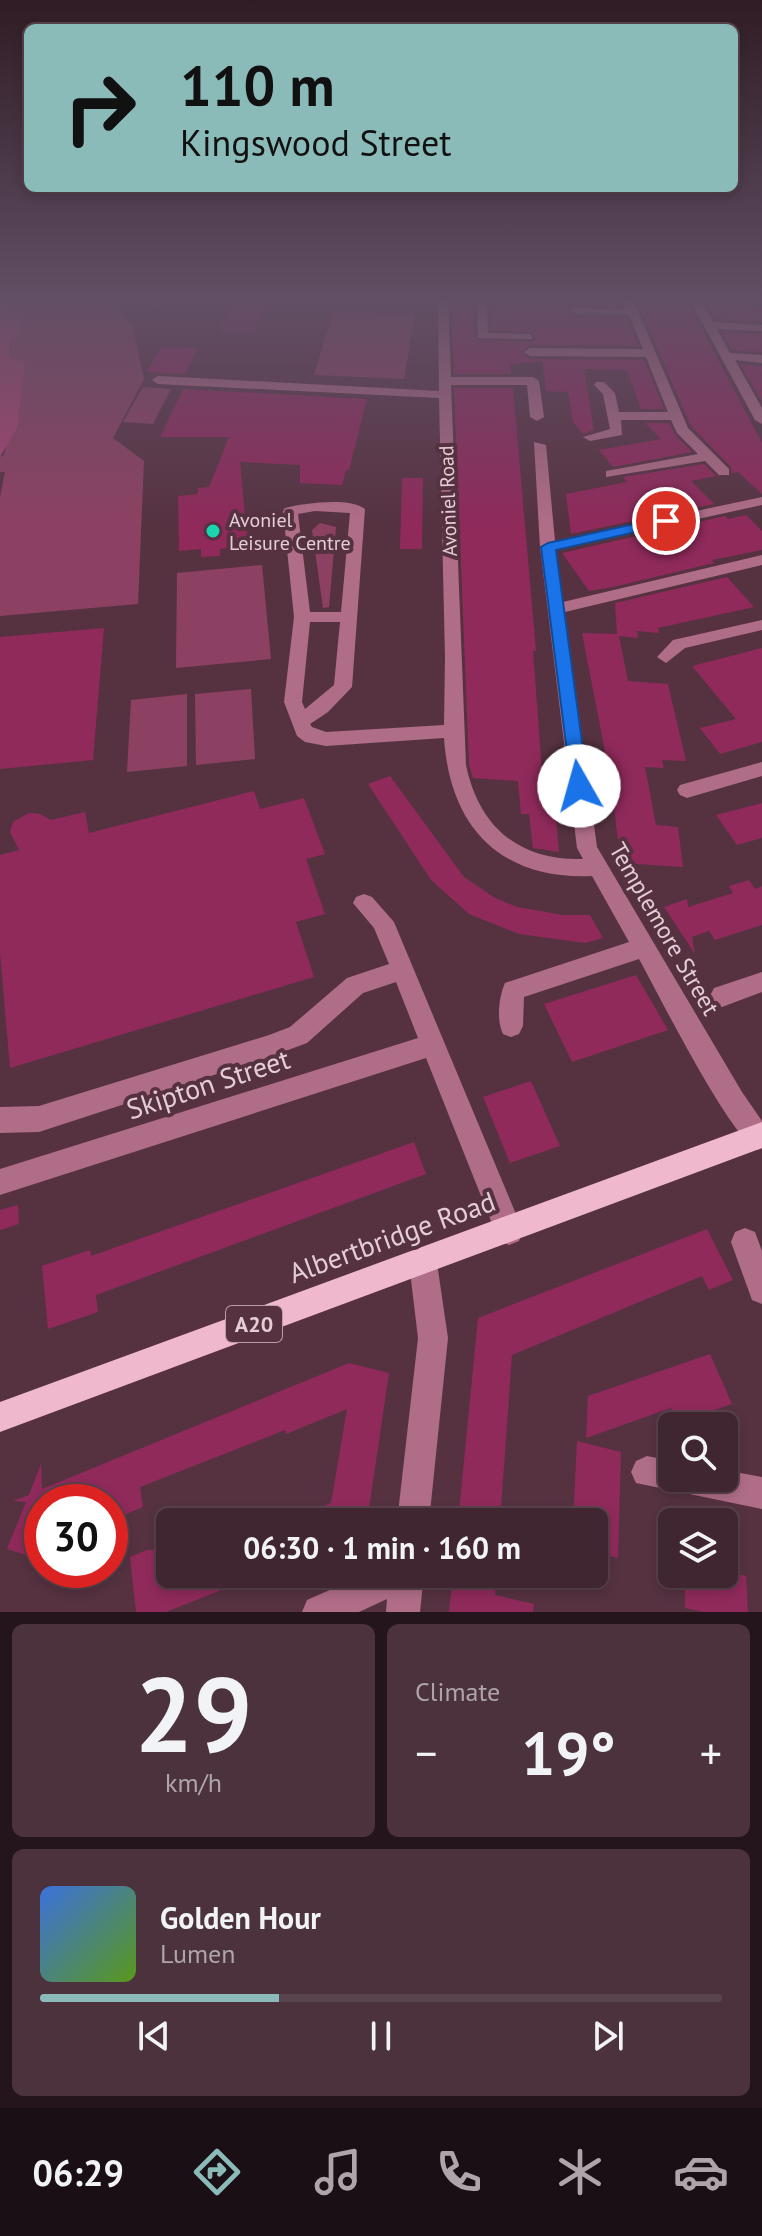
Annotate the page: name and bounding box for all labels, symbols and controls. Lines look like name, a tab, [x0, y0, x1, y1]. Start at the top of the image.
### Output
text: 110 m	[180, 49, 335, 121]
icon: right	[48, 56, 152, 160]
text: Kingswood Street	[180, 119, 451, 166]
street label: Avoniel Road	[433, 445, 463, 557]
pin	[632, 487, 700, 555]
icon: arrive	[644, 499, 688, 543]
place label: Avoniel Leisure Centre	[229, 507, 351, 556]
marker: Avoniel Leisure Centre	[204, 522, 222, 540]
position arrow	[537, 744, 621, 828]
street label: Templemore Street	[602, 837, 726, 1021]
street label: Skipton Street	[122, 1040, 295, 1127]
street label: Albertbridge Road	[284, 1182, 500, 1291]
road number: A20	[226, 1306, 282, 1342]
map controls	[658, 1412, 738, 1588]
button: search	[658, 1412, 738, 1492]
speed limit sign: 30	[24, 1484, 128, 1588]
button: layers	[658, 1508, 738, 1588]
text: 06:30 · 1 min · 160 m	[243, 1528, 521, 1567]
text: 29	[135, 1646, 252, 1781]
text: Climate	[415, 1675, 500, 1708]
text: 19°	[521, 1714, 616, 1792]
text: −	[415, 1724, 437, 1781]
text: +	[700, 1724, 722, 1781]
text: km/h	[165, 1766, 222, 1799]
text: Golden Hour	[160, 1898, 321, 1937]
text: Lumen	[160, 1937, 235, 1970]
icon: previous	[132, 2014, 176, 2058]
icon: pause	[359, 2014, 403, 2058]
icon: next	[586, 2014, 630, 2058]
icon: directions	[189, 2144, 245, 2200]
icon: music	[310, 2144, 366, 2200]
icon: phone	[431, 2144, 487, 2200]
icon: climate	[552, 2144, 608, 2200]
icon: car	[673, 2144, 729, 2200]
text: 06:29	[33, 2149, 124, 2196]

